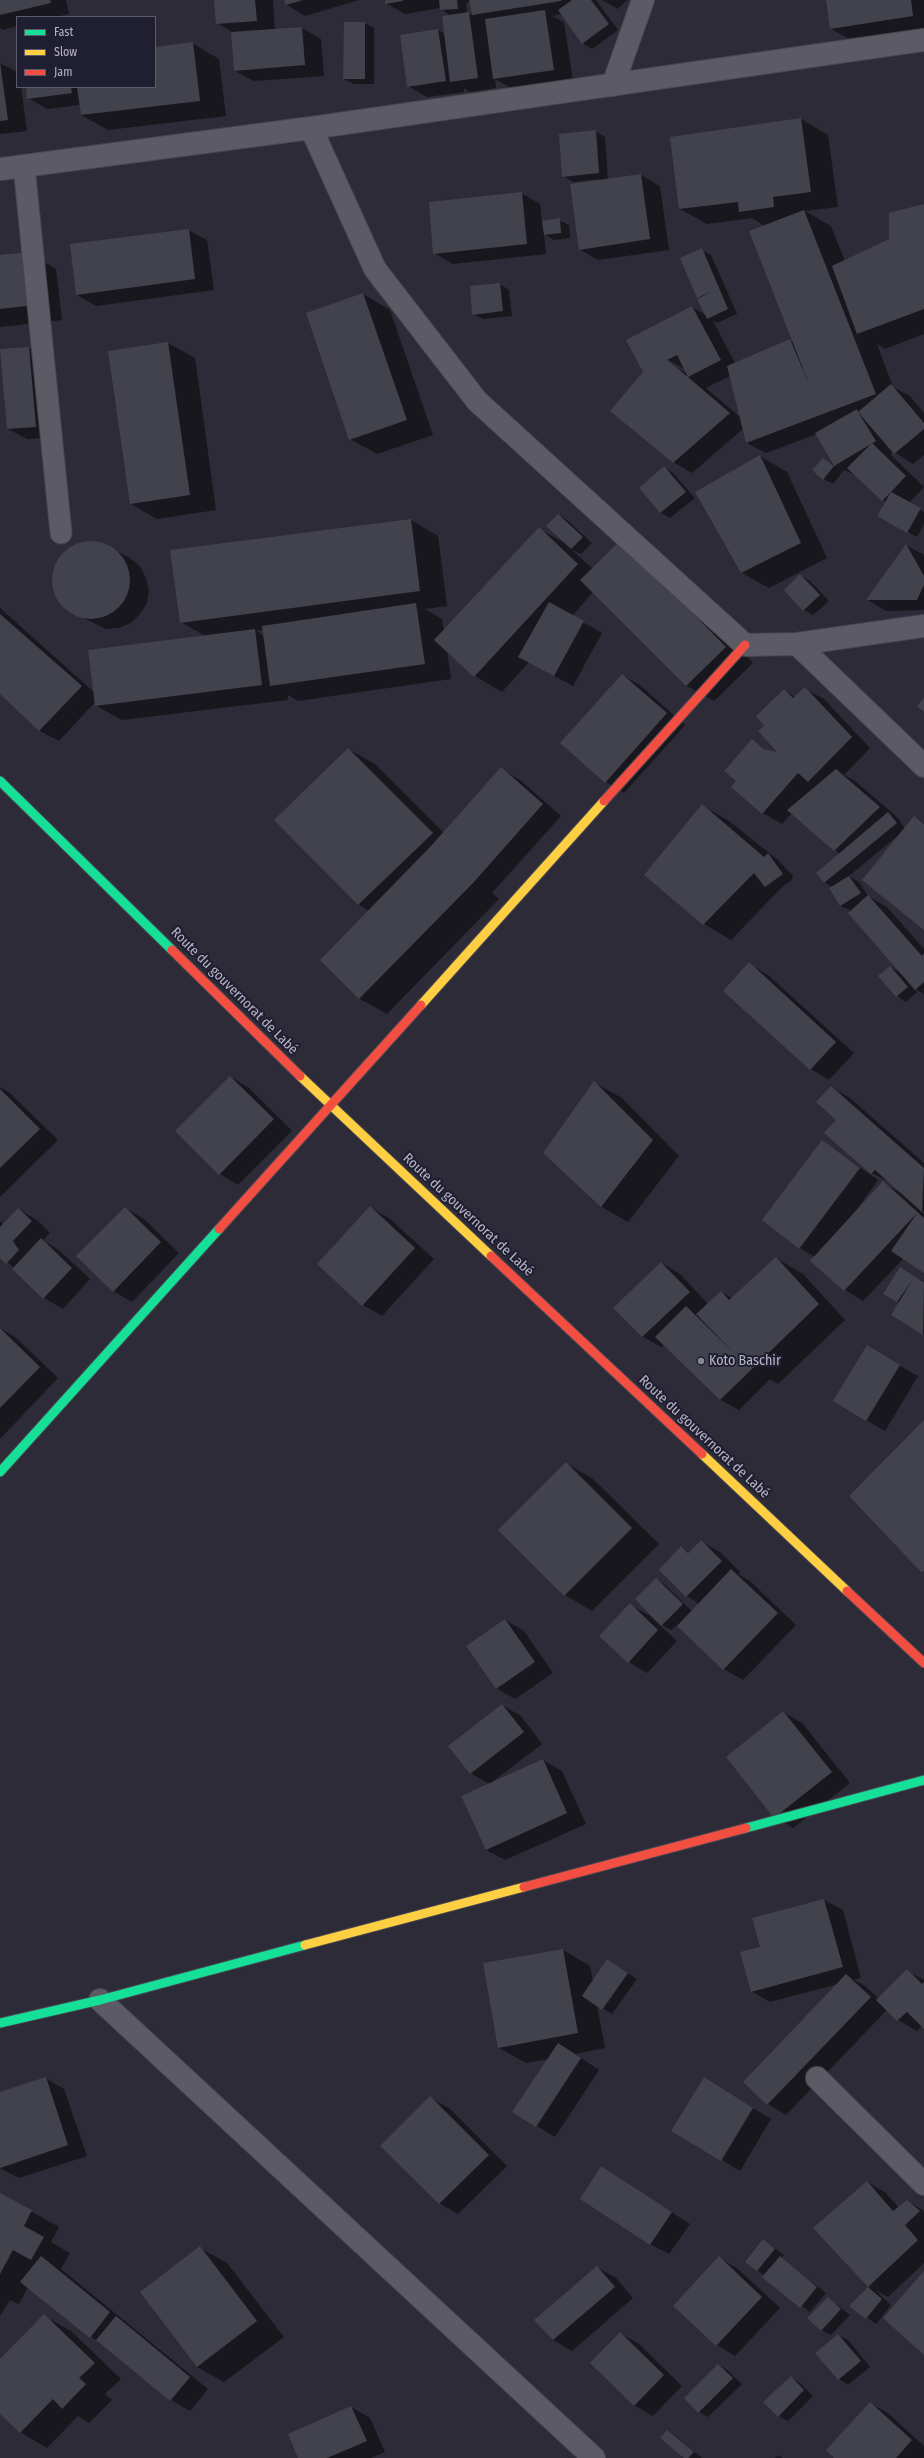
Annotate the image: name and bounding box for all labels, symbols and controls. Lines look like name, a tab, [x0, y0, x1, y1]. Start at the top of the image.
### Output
legend	[16, 16, 156, 88]
text: Fast	[54, 25, 73, 39]
text: Slow	[54, 45, 77, 59]
text: Jam	[54, 65, 72, 79]
street label: Route du gouvernorat de Labé	[167, 924, 301, 1058]
street label: Route du gouvernorat de Labé	[399, 1150, 537, 1280]
place label: Koto Baschir	[709, 1353, 781, 1369]
marker: Koto Baschir	[696, 1356, 706, 1366]
street label: Route du gouvernorat de Labé	[635, 1372, 773, 1502]

